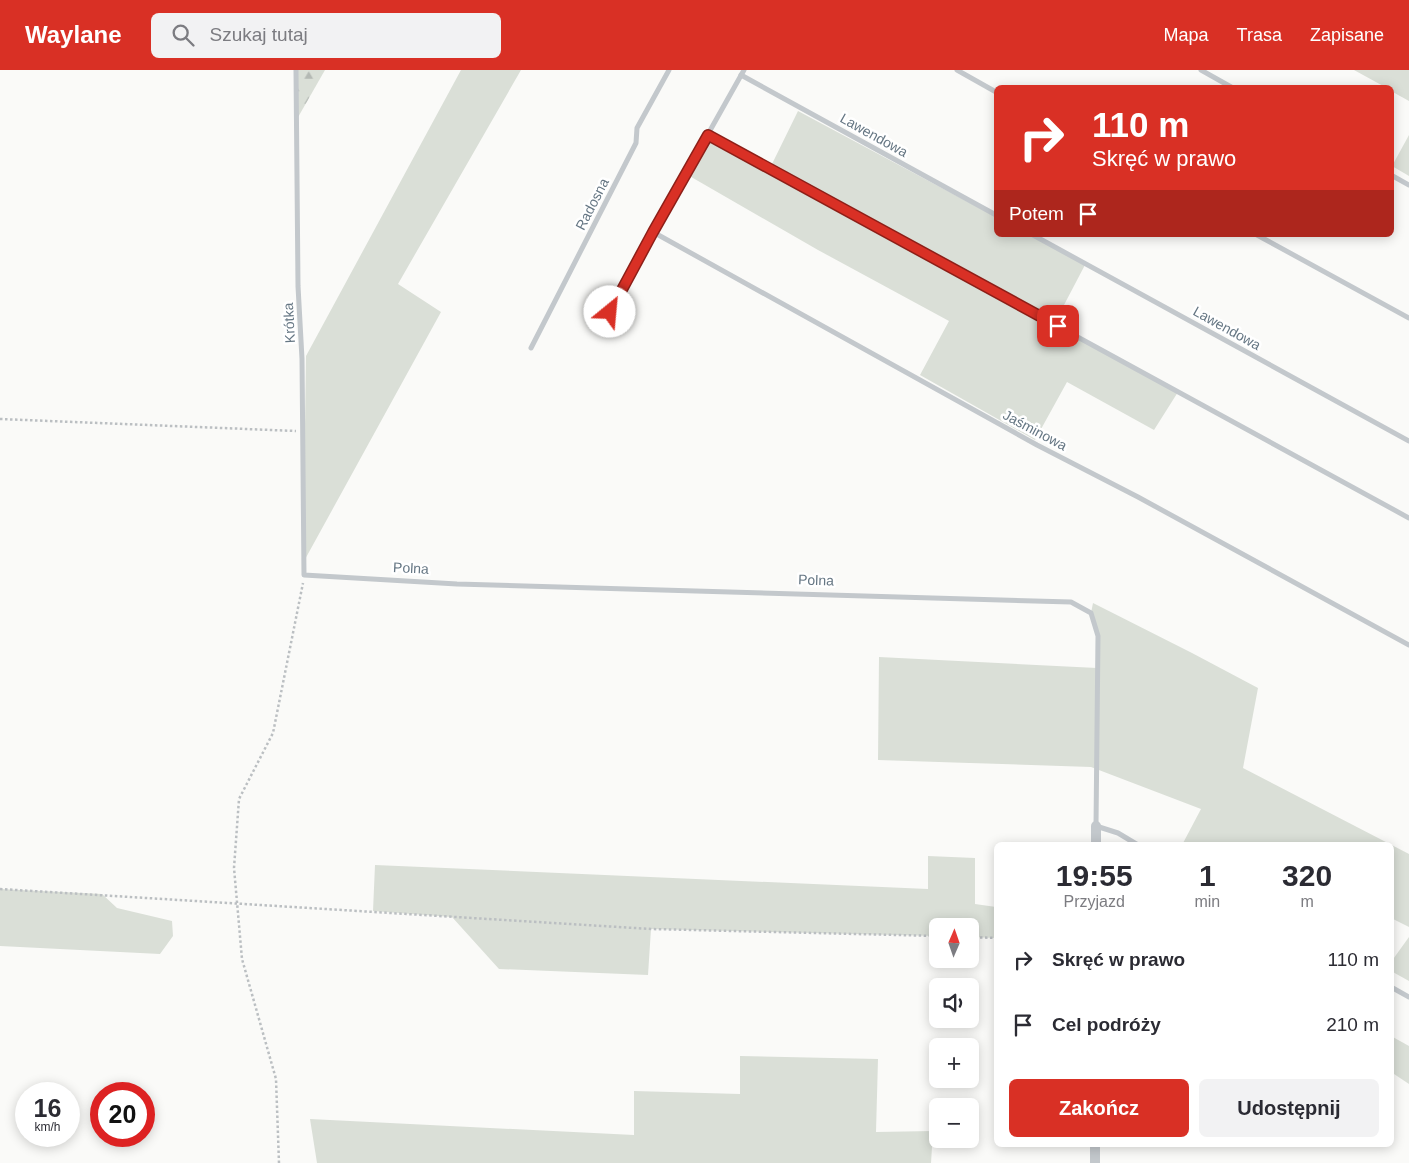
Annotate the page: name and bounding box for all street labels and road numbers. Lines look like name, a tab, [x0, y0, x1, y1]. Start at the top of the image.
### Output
street label: Lawendowa	[837, 110, 911, 160]
street label: Radosna	[572, 175, 612, 233]
street label: Krótka	[280, 302, 298, 344]
street label: Lawendowa	[1190, 303, 1264, 353]
street label: Jaśminowa	[1000, 406, 1070, 454]
street label: Polna	[393, 559, 430, 577]
street label: Polna	[798, 571, 834, 589]

